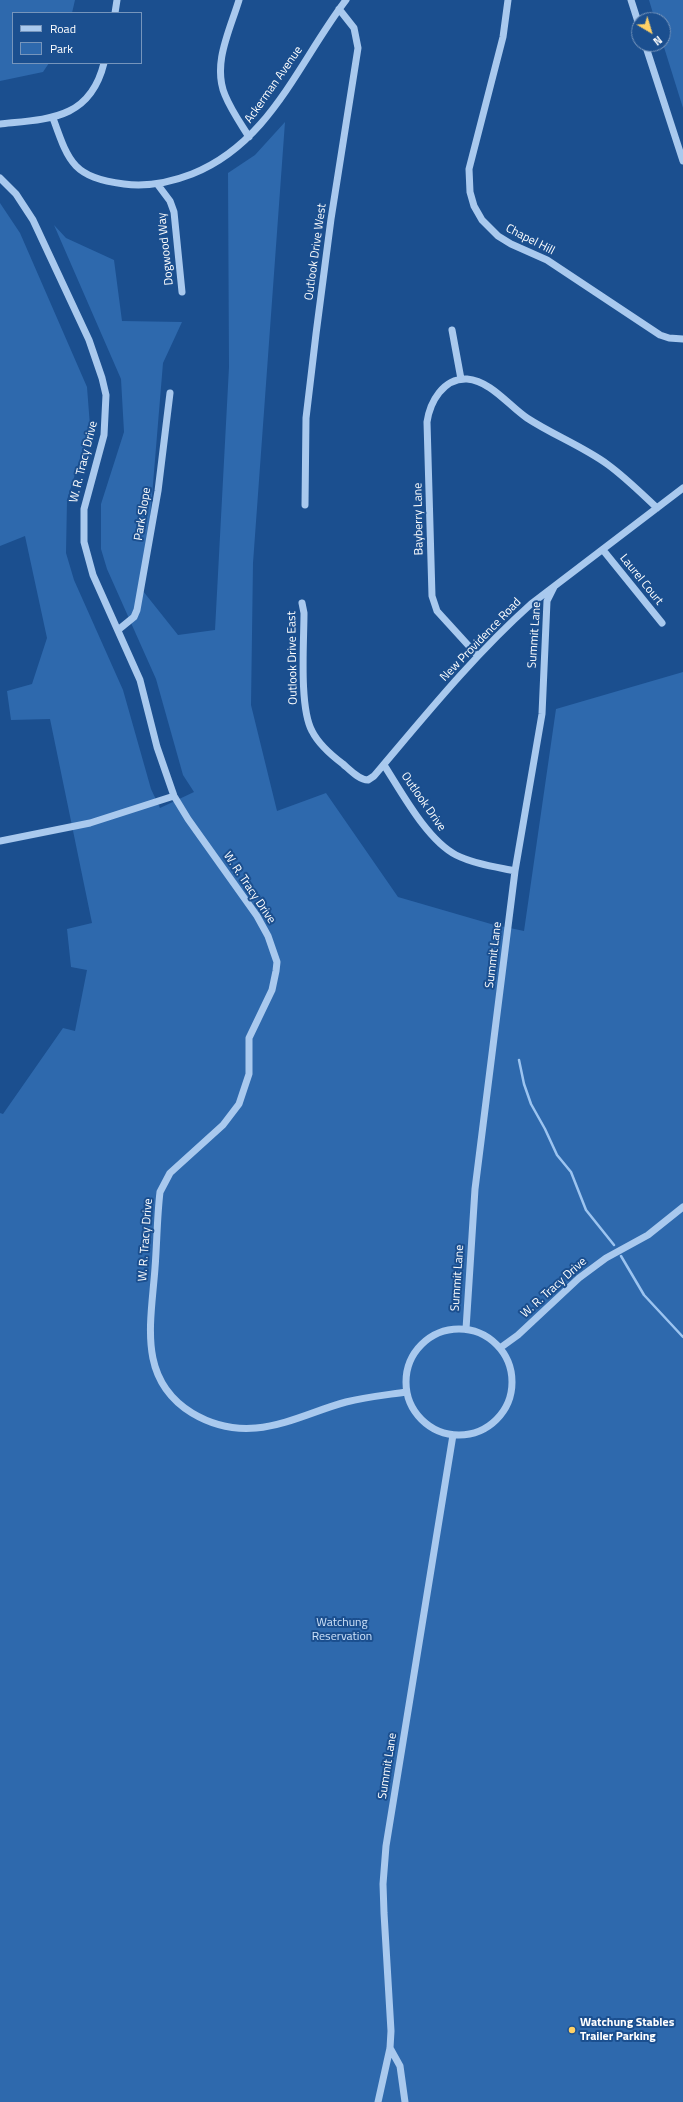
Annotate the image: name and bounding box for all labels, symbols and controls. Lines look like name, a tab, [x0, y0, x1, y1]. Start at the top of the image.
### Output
legend	[12, 12, 142, 64]
north arrow	[631, 12, 671, 52]
text: Road	[50, 19, 76, 38]
text: N	[650, 32, 666, 49]
text: Park	[50, 39, 73, 58]
street label: Ackerman Avenue	[242, 44, 306, 126]
street label: Outlook Drive West	[302, 203, 330, 301]
street label: Dogwood Way	[155, 212, 177, 286]
street label: Chapel Hill	[503, 222, 557, 258]
street label: W. R. Tracy Drive	[67, 420, 101, 504]
street label: Bayberry Lane	[411, 483, 427, 555]
street label: Park Slope	[132, 486, 154, 542]
street label: Laurel Court	[616, 552, 666, 608]
street label: New Providence Road	[438, 595, 524, 685]
street label: Summit Lane	[525, 601, 545, 669]
street label: Outlook Drive East	[285, 611, 301, 705]
street label: Outlook Drive	[397, 770, 449, 834]
street label: W. R. Tracy Drive	[220, 849, 278, 927]
street label: Summit Lane	[483, 921, 505, 989]
street label: W. R. Tracy Drive	[136, 1198, 156, 1282]
street label: Summit Lane	[448, 1244, 468, 1312]
street label: W. R. Tracy Drive	[518, 1255, 590, 1321]
park label: Watchung Reservation	[312, 1616, 372, 1644]
street label: Summit Lane	[376, 1732, 400, 1800]
place label: Watchung Stables Trailer Parking	[580, 2016, 674, 2044]
marker: Watchung Stables Trailer Parking	[567, 2025, 577, 2035]

